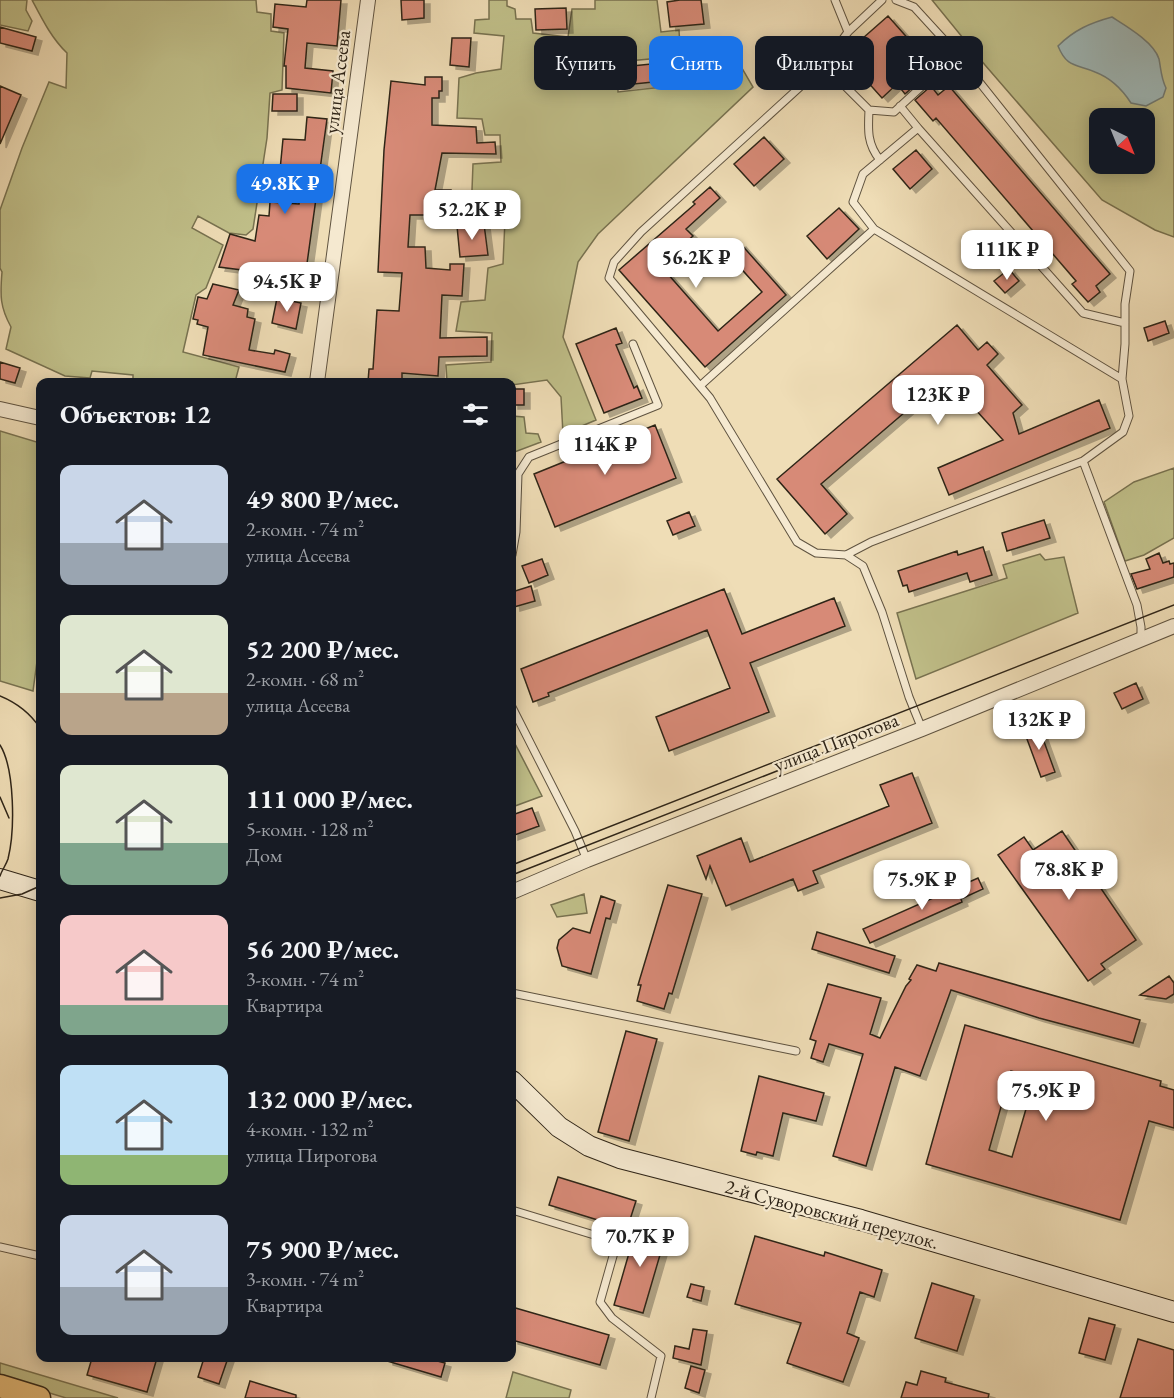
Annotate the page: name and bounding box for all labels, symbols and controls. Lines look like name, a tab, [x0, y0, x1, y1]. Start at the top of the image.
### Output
street label: улица Асеева	[318, 29, 356, 135]
chip: Купить	[534, 36, 637, 90]
chip: Снять	[649, 36, 743, 90]
chip: Фильтры	[755, 36, 874, 90]
chip: Новое	[886, 36, 983, 90]
north arrow	[1089, 108, 1155, 174]
map controls	[1089, 108, 1155, 174]
pin: 49.8K ₽	[230, 164, 340, 215]
text: 49.8K ₽	[251, 170, 319, 196]
pin: 52.2K ₽	[417, 190, 527, 241]
text: 52.2K ₽	[438, 196, 506, 222]
pin: 111K ₽	[958, 230, 1056, 281]
text: 111K ₽	[975, 236, 1039, 262]
pin: 56.2K ₽	[641, 238, 751, 289]
text: 56.2K ₽	[662, 244, 730, 270]
pin: 94.5K ₽	[232, 262, 342, 313]
text: 94.5K ₽	[253, 268, 321, 294]
pin: 123K ₽	[889, 375, 987, 426]
text: 123K ₽	[906, 381, 970, 407]
text: Объектов: 12	[60, 397, 211, 431]
icon: filters	[459, 398, 492, 431]
pin: 114K ₽	[556, 425, 654, 476]
text: 114K ₽	[573, 431, 637, 457]
text: 49 800 ₽/мес.	[246, 482, 399, 516]
icon: home	[108, 489, 180, 561]
text: 2-комн. · 74 m²	[246, 516, 364, 542]
text: улица Асеева	[246, 542, 350, 568]
text: 52 200 ₽/мес.	[246, 632, 399, 666]
icon: home	[108, 639, 180, 711]
text: 2-комн. · 68 m²	[246, 666, 364, 692]
text: улица Асеева	[246, 692, 350, 718]
pin: 132K ₽	[990, 700, 1088, 751]
street label: улица Пирогова	[770, 706, 902, 778]
text: 132K ₽	[1007, 706, 1071, 732]
text: 111 000 ₽/мес.	[246, 782, 413, 816]
icon: home	[108, 789, 180, 861]
text: 5-комн. · 128 m²	[246, 816, 374, 842]
text: Дом	[246, 842, 282, 868]
pin: 78.8K ₽	[1014, 850, 1124, 901]
text: 78.8K ₽	[1035, 856, 1103, 882]
pin: 75.9K ₽	[867, 860, 977, 911]
text: 75.9K ₽	[888, 866, 956, 892]
text: 56 200 ₽/мес.	[246, 932, 399, 966]
icon: home	[108, 939, 180, 1011]
text: 3-комн. · 74 m²	[246, 966, 364, 992]
text: Квартира	[246, 992, 323, 1018]
pin: 75.9K ₽	[991, 1071, 1101, 1122]
text: 75.9K ₽	[1012, 1077, 1080, 1103]
text: 132 000 ₽/мес.	[246, 1082, 413, 1116]
icon: home	[108, 1089, 180, 1161]
text: 4-комн. · 132 m²	[246, 1116, 374, 1142]
text: улица Пирогова	[246, 1142, 378, 1168]
street label: 2-й Суворовский переулок.	[722, 1173, 942, 1255]
pin: 70.7K ₽	[585, 1217, 695, 1268]
text: 70.7K ₽	[606, 1223, 674, 1249]
text: 75 900 ₽/мес.	[246, 1232, 399, 1266]
icon: home	[108, 1239, 180, 1311]
text: 3-комн. · 74 m²	[246, 1266, 364, 1292]
text: Квартира	[246, 1292, 323, 1318]

